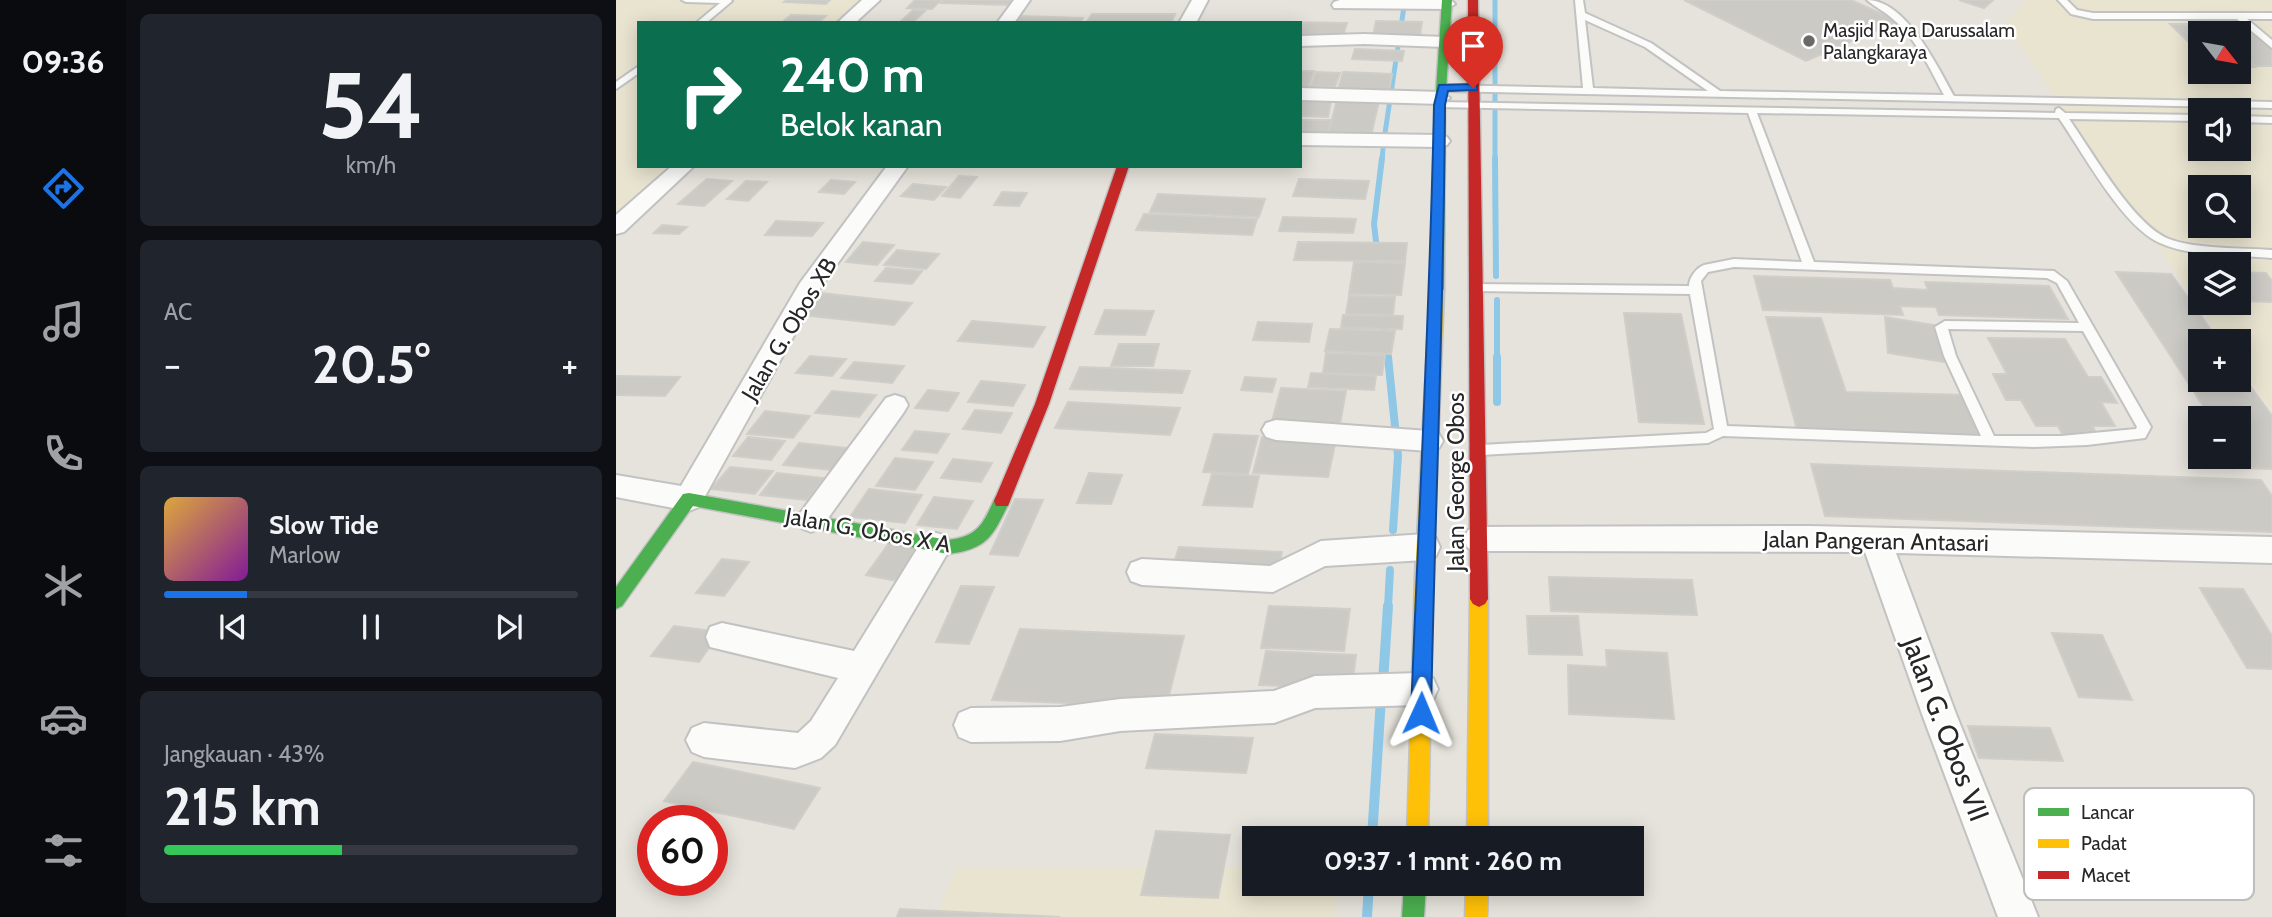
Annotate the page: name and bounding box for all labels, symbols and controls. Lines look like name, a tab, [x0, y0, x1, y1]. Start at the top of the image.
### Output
pin	[1443, 16, 1503, 88]
place label: Masjid Raya Darussalam Palangkaraya	[1823, 19, 2015, 64]
north arrow	[2188, 21, 2250, 84]
map controls	[2188, 21, 2251, 469]
icon: arrive	[1454, 27, 1492, 65]
marker: Masjid Raya Darussalam Palangkaraya	[1801, 33, 1817, 49]
text: 09:36	[22, 42, 104, 81]
text: 240 m	[780, 45, 925, 104]
icon: right	[665, 49, 756, 140]
text: 54	[318, 50, 424, 161]
button: sound	[2188, 98, 2251, 161]
text: Belok kanan	[780, 105, 943, 144]
text: km/h	[346, 151, 396, 179]
icon: directions	[39, 164, 88, 213]
button: search	[2188, 175, 2251, 238]
street label: Jalan G. Obos XB	[735, 252, 843, 406]
button: layers	[2188, 252, 2251, 315]
icon: music	[39, 297, 88, 346]
text: AC	[164, 298, 192, 326]
button: +	[2188, 329, 2251, 392]
text: 20.5°	[312, 333, 430, 396]
text: −	[164, 341, 181, 388]
text: +	[561, 341, 578, 388]
street label: Jalan George Obos	[1442, 393, 1470, 572]
button: −	[2188, 406, 2251, 469]
icon: phone	[39, 429, 88, 478]
street label: Jalan G. Obos X A	[782, 502, 953, 558]
text: Slow Tide	[269, 509, 379, 541]
street label: Jalan Pangeran Antasari	[1762, 525, 1989, 557]
text: Marlow	[269, 541, 340, 569]
icon: climate	[39, 561, 88, 610]
icon: previous	[214, 608, 252, 646]
icon: pause	[352, 608, 390, 646]
icon: next	[490, 608, 528, 646]
street label: Jalan G. Obos VII	[1895, 631, 1997, 826]
position arrow	[1384, 676, 1458, 750]
icon: car	[39, 694, 88, 743]
text: Jangkauan · 43%	[164, 740, 324, 768]
text: 215 km	[164, 775, 321, 838]
legend	[2024, 788, 2254, 900]
text: Lancar	[2081, 801, 2134, 824]
speed limit sign: 60	[637, 805, 728, 896]
icon: filters	[39, 826, 88, 875]
text: Padat	[2081, 832, 2127, 855]
text: 09:37 · 1 mnt · 260 m	[1324, 845, 1562, 877]
text: Macet	[2081, 864, 2131, 887]

